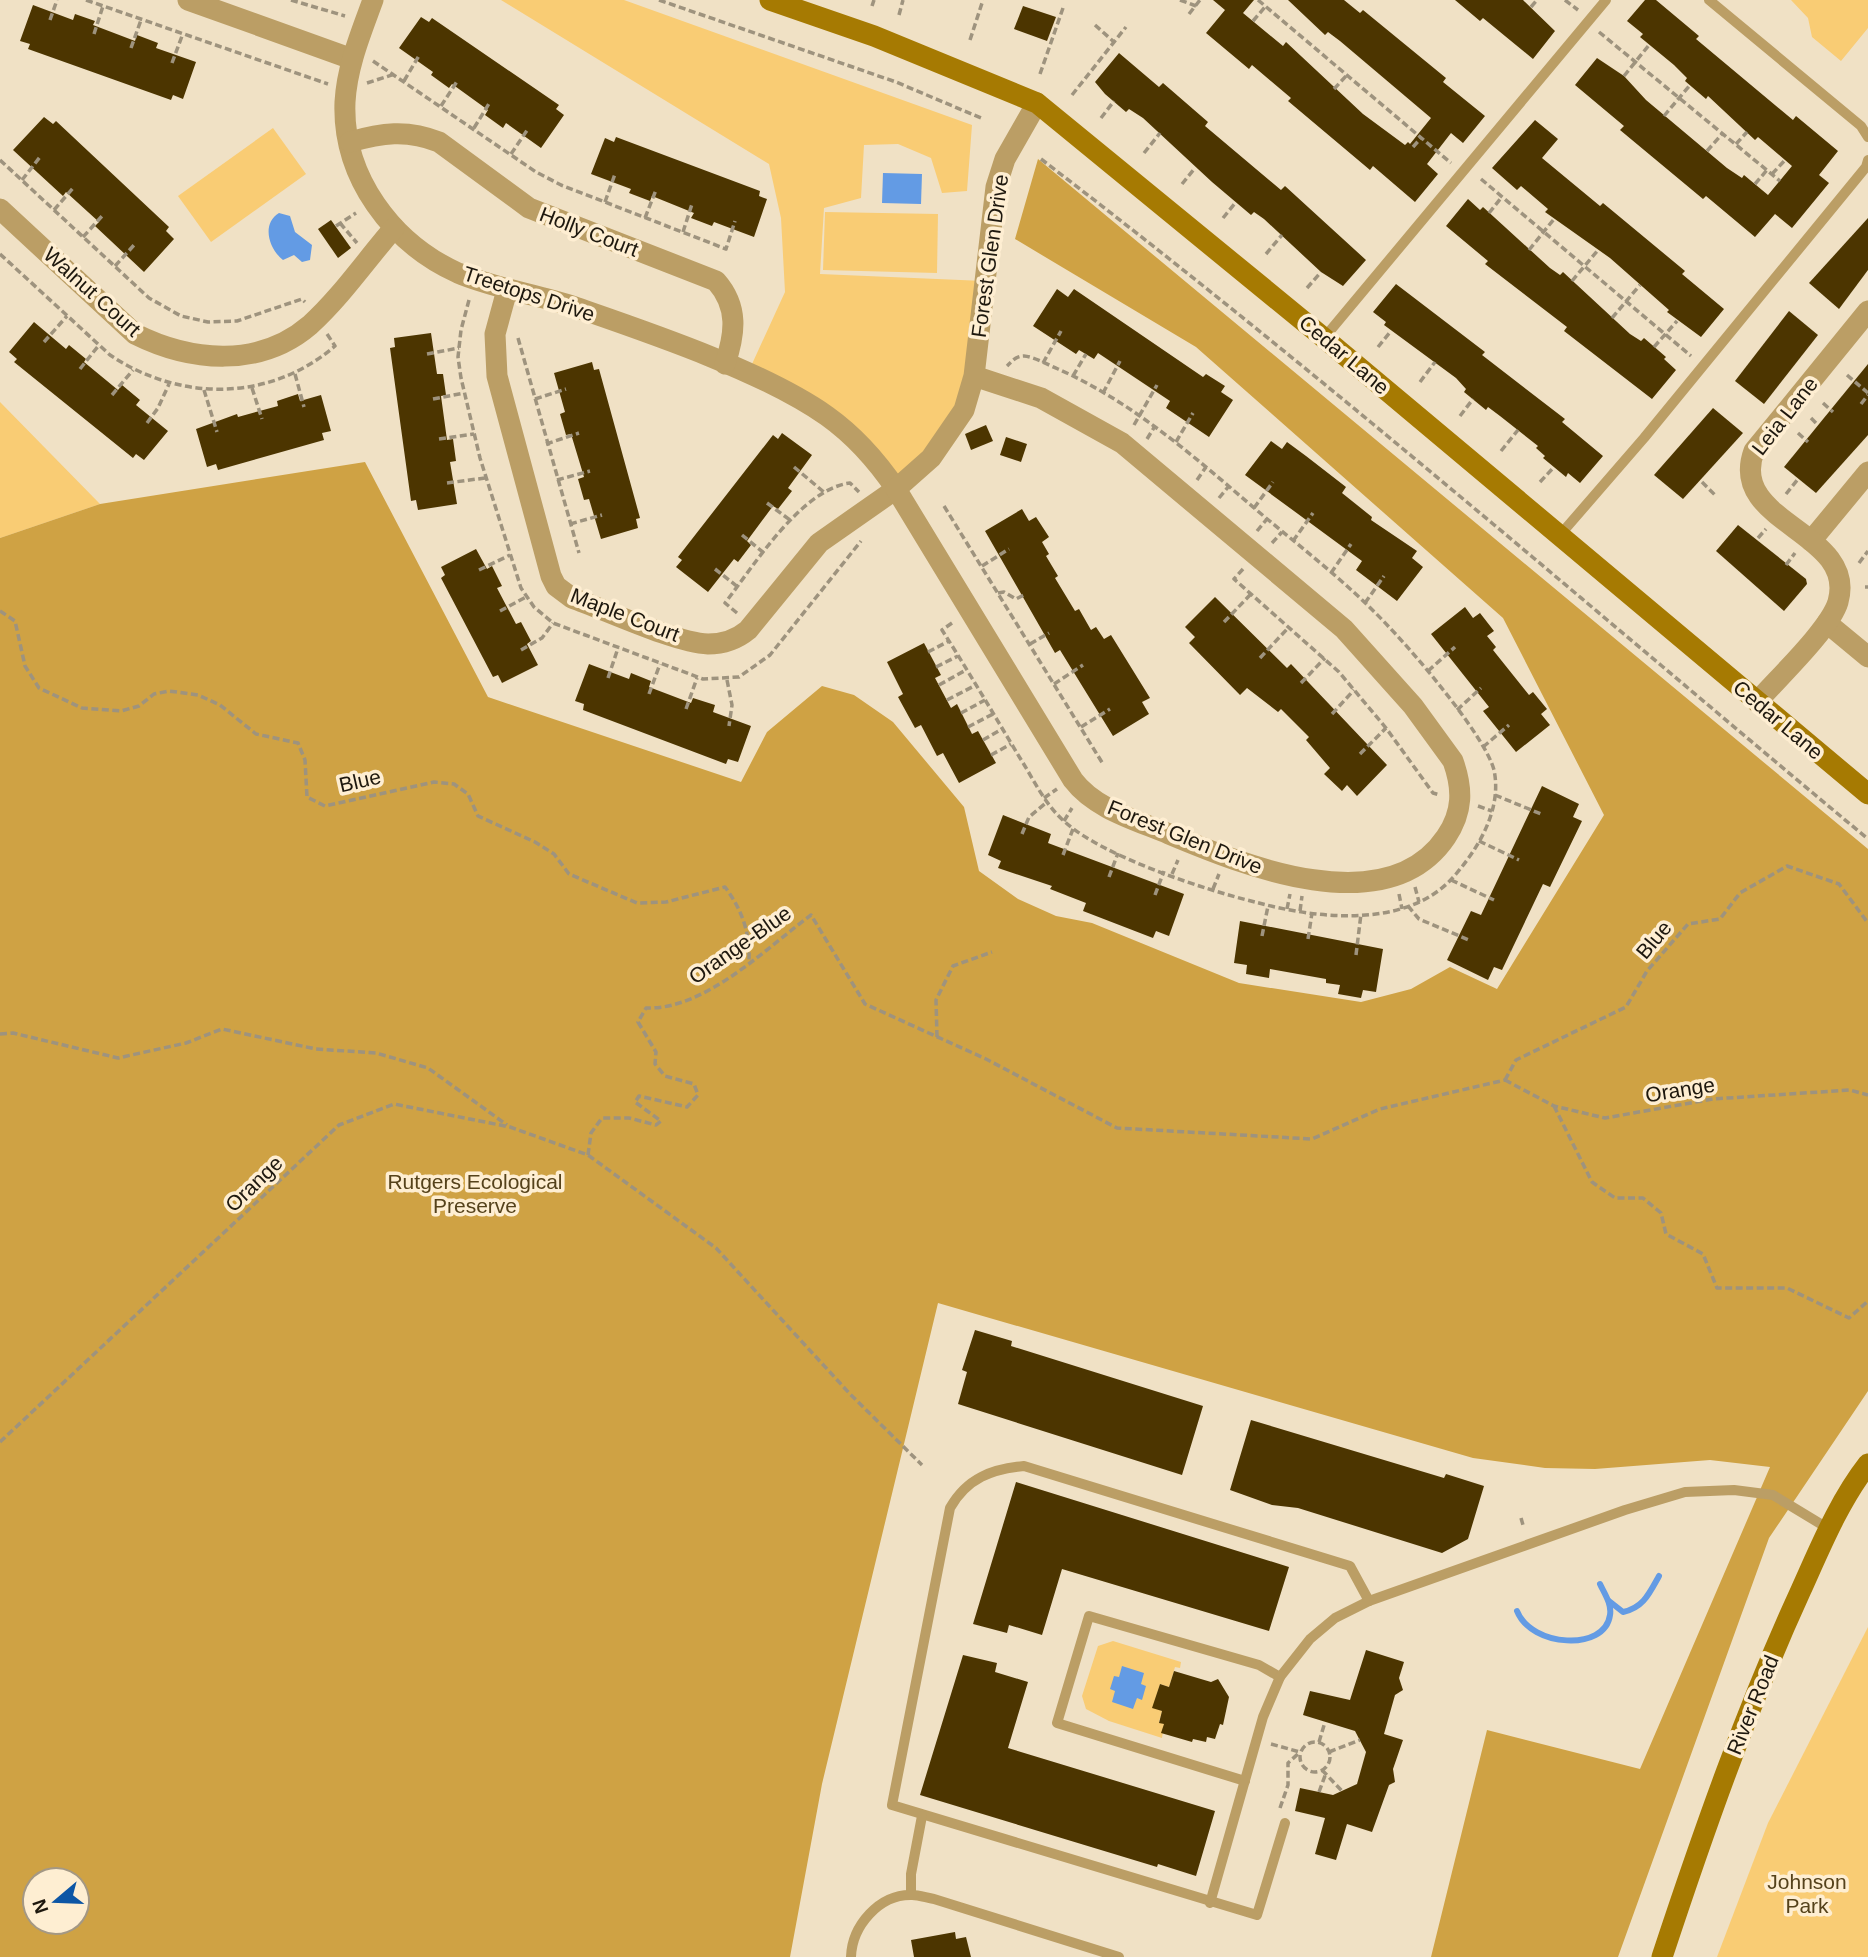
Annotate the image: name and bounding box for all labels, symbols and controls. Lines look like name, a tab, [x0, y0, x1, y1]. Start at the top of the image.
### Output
street label: Forest Glen Drive	[967, 173, 1012, 339]
street label: Holly Court	[537, 202, 642, 261]
street label: Walnut Court	[39, 242, 145, 341]
street label: Treetops Drive	[460, 261, 598, 326]
street label: Cedar Lane	[1295, 311, 1394, 399]
street label: Leia Lane	[1747, 372, 1822, 459]
street label: Maple Court	[568, 583, 683, 646]
street label: Cedar Lane	[1729, 676, 1828, 764]
street label: Blue	[337, 765, 383, 796]
street label: Forest Glen Drive	[1105, 795, 1266, 878]
street label: Orange-Blue	[684, 901, 795, 988]
street label: Blue	[1631, 916, 1676, 963]
street label: Orange	[1644, 1073, 1716, 1106]
street label: Orange	[220, 1151, 287, 1216]
park label: Rutgers Ecological Preserve	[387, 1170, 563, 1217]
street label: River Road	[1722, 1652, 1783, 1758]
north arrow	[21, 1866, 91, 1936]
park label: Johnson Park	[1767, 1870, 1847, 1917]
text: N	[28, 1896, 53, 1916]

